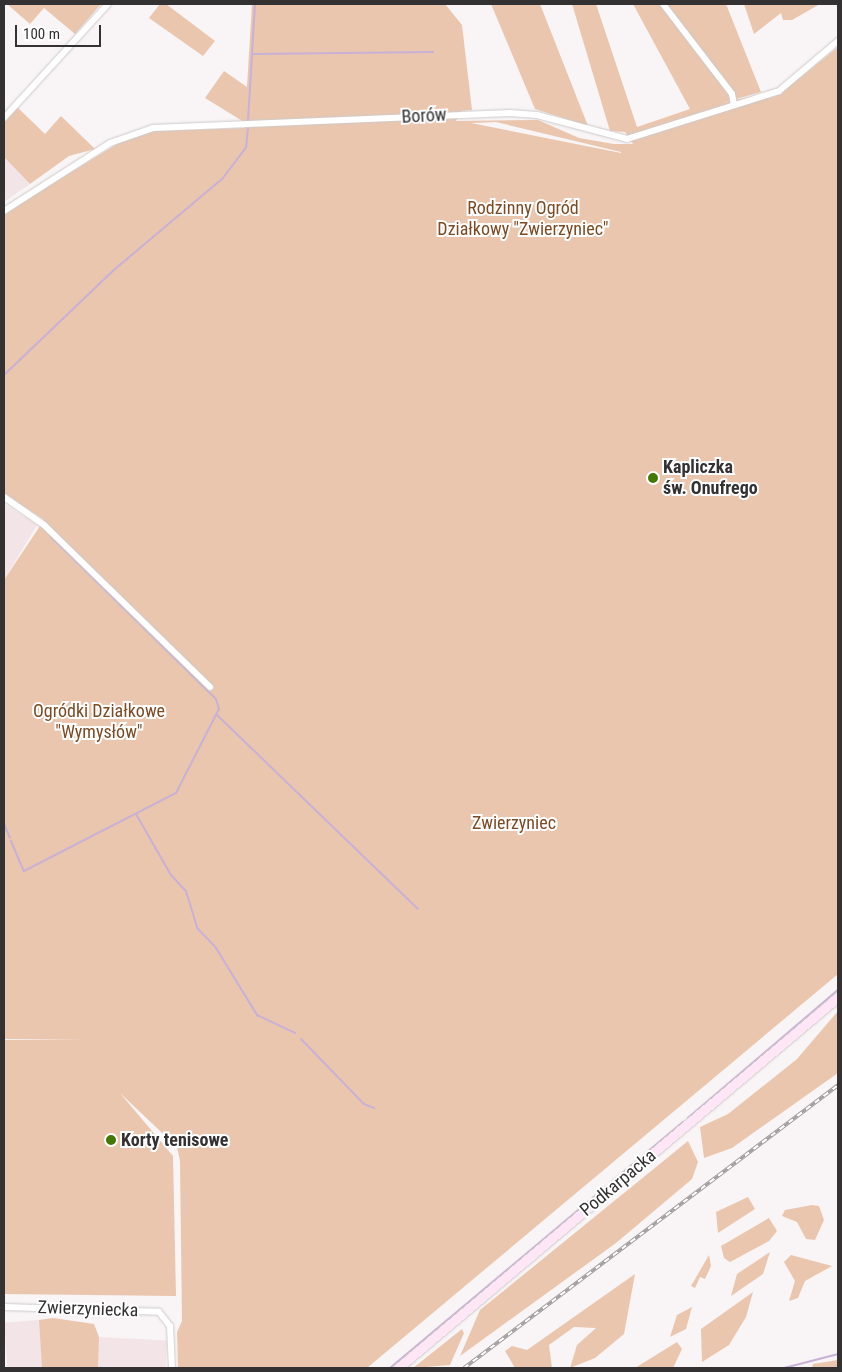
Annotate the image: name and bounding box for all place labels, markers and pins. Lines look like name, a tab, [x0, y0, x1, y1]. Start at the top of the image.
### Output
place label: Kapliczka św. Onufrego	[663, 457, 758, 499]
marker: Kapliczka św. Onufrego	[647, 472, 659, 484]
place label: Korty tenisowe	[121, 1129, 228, 1151]
marker: Korty tenisowe	[105, 1134, 117, 1146]

